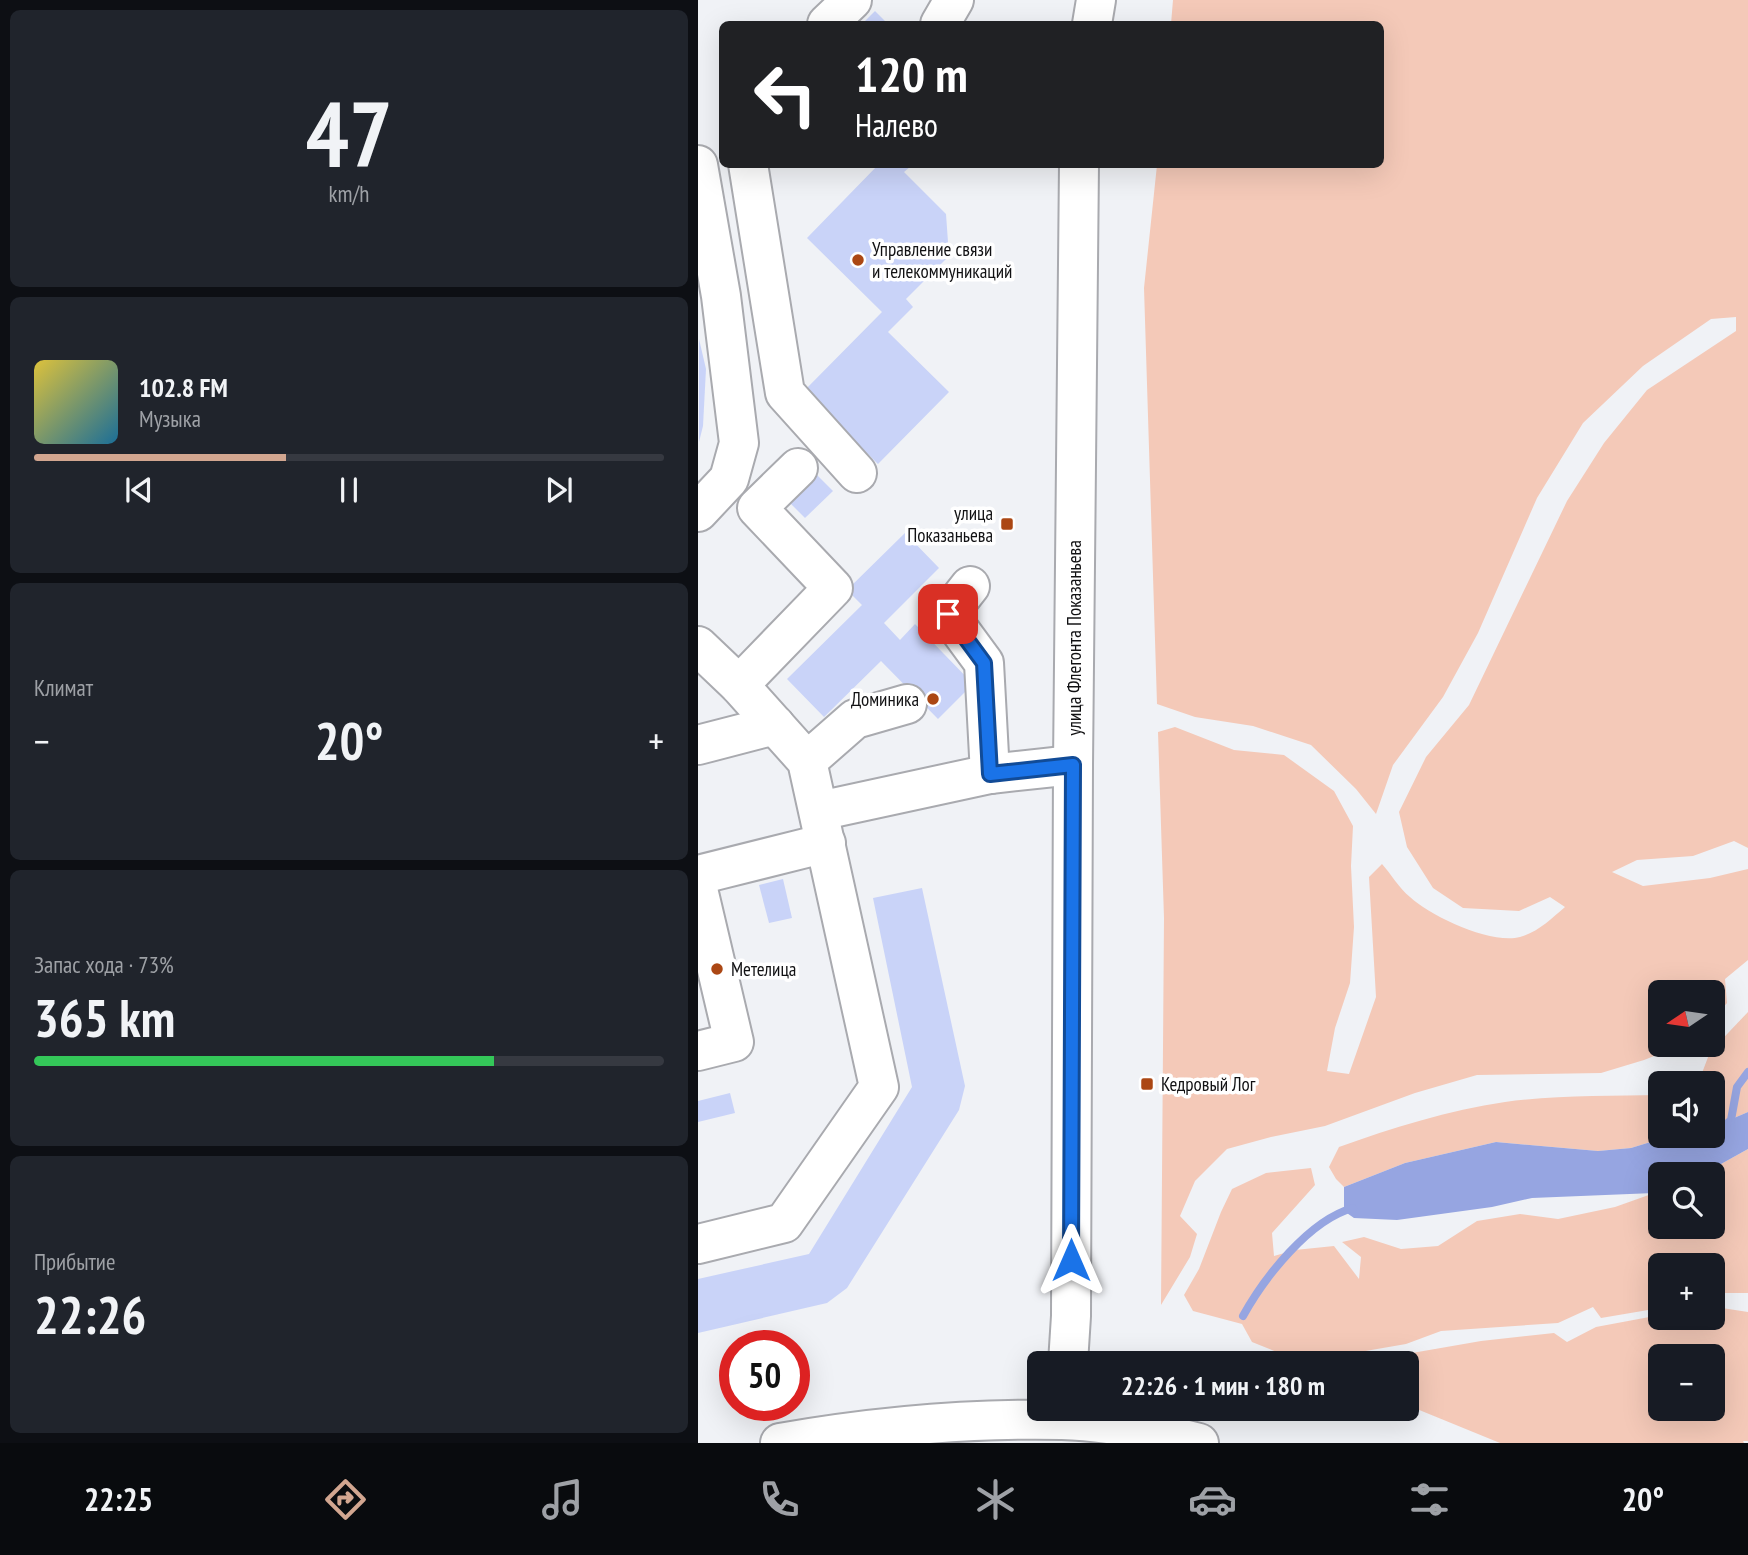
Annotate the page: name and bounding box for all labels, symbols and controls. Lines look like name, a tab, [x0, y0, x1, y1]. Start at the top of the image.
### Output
text: 120 m	[855, 42, 968, 106]
icon: left	[740, 49, 831, 140]
text: 47	[306, 74, 393, 192]
text: Налево	[855, 104, 938, 146]
text: km/h	[329, 179, 369, 208]
place label: Управление связи и телекоммуникаций	[872, 237, 1012, 283]
marker: Управление связи и телекоммуникаций	[850, 252, 866, 268]
text: 102.8 FM	[139, 371, 228, 404]
text: Музыка	[139, 404, 201, 433]
icon: previous	[120, 471, 158, 509]
icon: pause	[330, 471, 368, 509]
icon: next	[540, 471, 578, 509]
place label: улица Показаньева	[907, 501, 993, 547]
marker: улица Показаньева	[999, 516, 1015, 532]
street label: улица Флегонта Показаньева	[1062, 540, 1086, 736]
pin	[918, 584, 978, 644]
icon: arrive	[929, 595, 967, 633]
text: Климат	[34, 673, 93, 702]
place label: Доминика	[851, 687, 919, 711]
marker: Доминика	[925, 691, 941, 707]
text: 20°	[315, 707, 383, 774]
text: −	[34, 716, 50, 765]
text: +	[648, 716, 664, 765]
text: Запас хода · 73%	[34, 950, 174, 979]
place label: Метелица	[731, 957, 796, 981]
marker: Метелица	[709, 961, 725, 977]
north arrow	[1648, 980, 1725, 1057]
map controls	[1648, 980, 1725, 1421]
text: 365 km	[34, 984, 175, 1051]
button: sound	[1648, 1071, 1725, 1148]
place label: Кедровый Лог	[1161, 1072, 1256, 1096]
marker: Кедровый Лог	[1139, 1076, 1155, 1092]
button: search	[1648, 1162, 1725, 1239]
position arrow	[1034, 1223, 1108, 1297]
text: Прибытие	[34, 1247, 115, 1276]
button: +	[1648, 1253, 1725, 1330]
text: 22:26	[34, 1281, 146, 1348]
speed limit sign: 50	[719, 1330, 810, 1421]
button: −	[1648, 1344, 1725, 1421]
text: 22:26 · 1 мин · 180 m	[1121, 1369, 1325, 1402]
icon: directions	[321, 1475, 370, 1524]
icon: music	[538, 1475, 587, 1524]
icon: phone	[755, 1475, 804, 1524]
icon: climate	[971, 1475, 1020, 1524]
icon: car	[1188, 1475, 1237, 1524]
icon: filters	[1405, 1475, 1454, 1524]
text: 22:25	[84, 1478, 153, 1520]
text: 20°	[1622, 1478, 1664, 1520]

